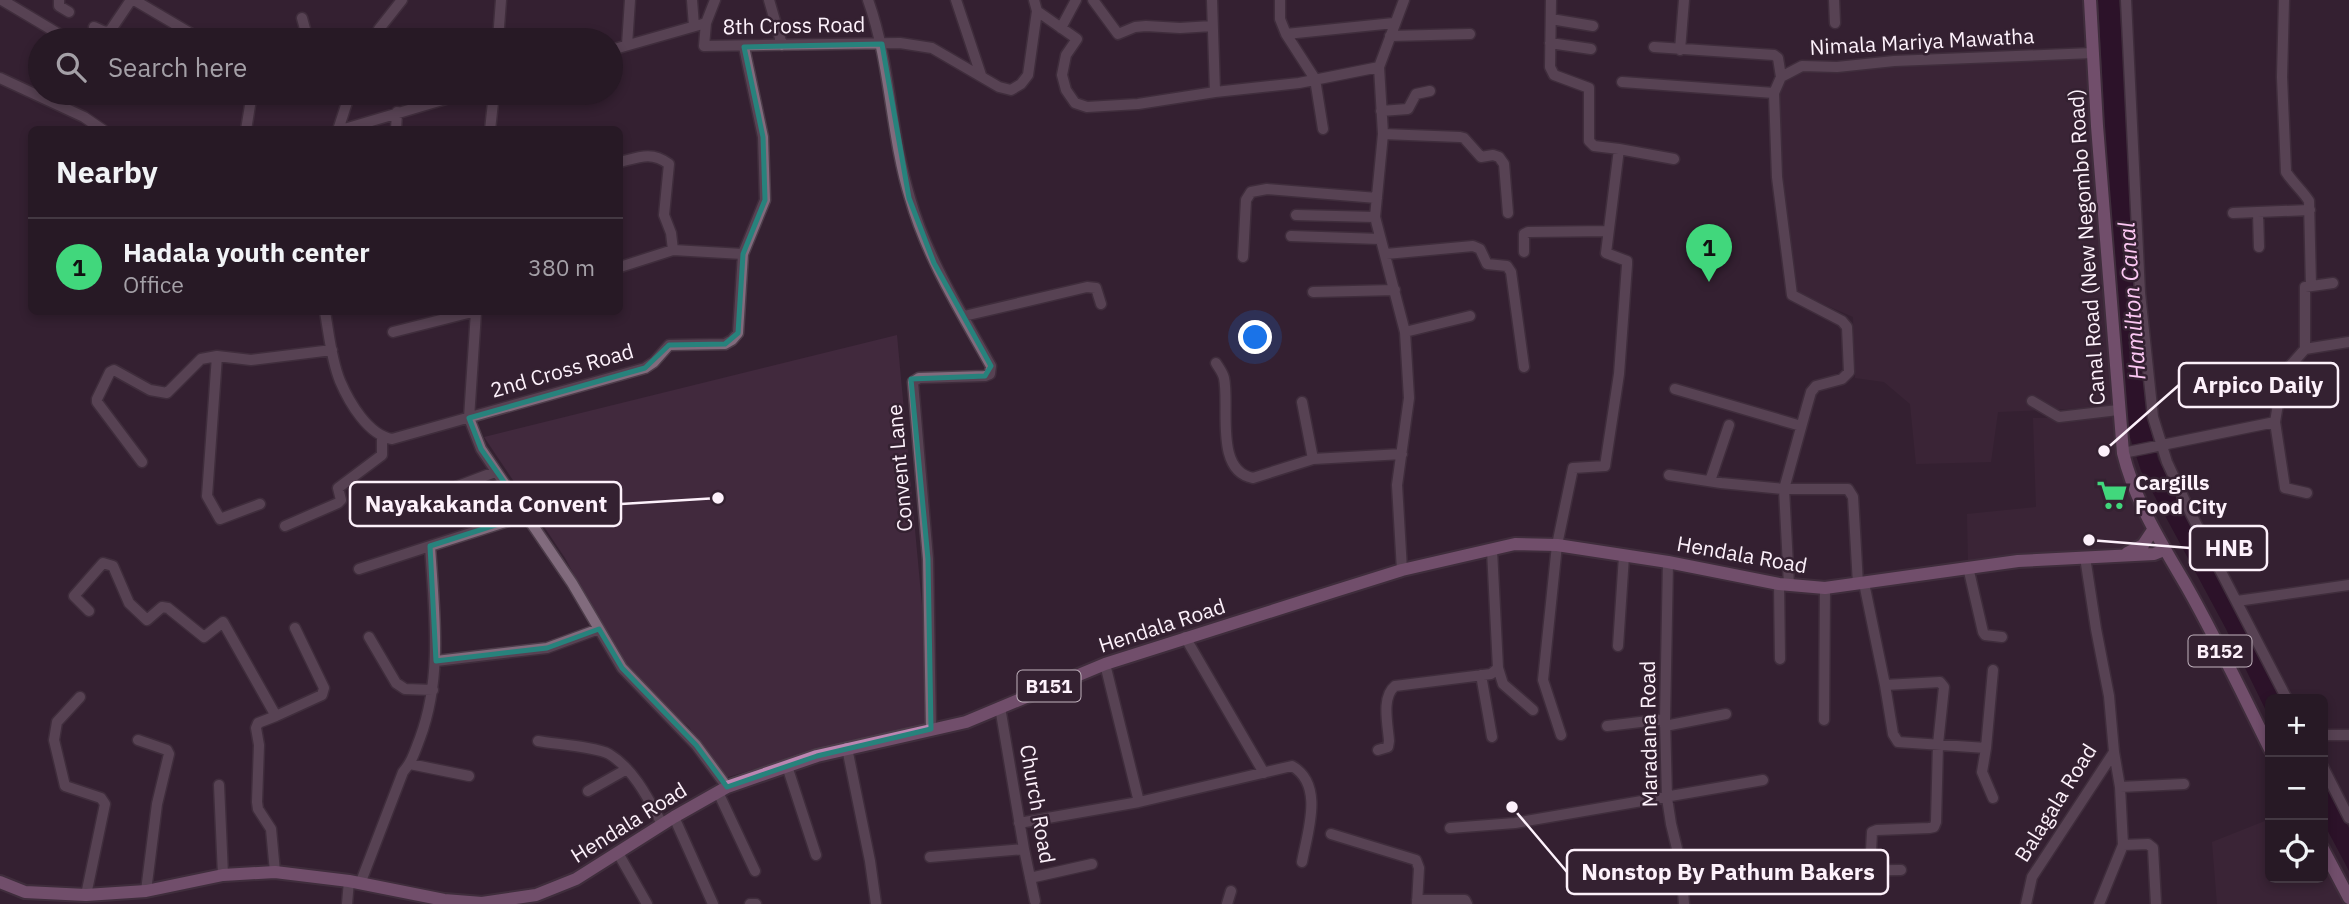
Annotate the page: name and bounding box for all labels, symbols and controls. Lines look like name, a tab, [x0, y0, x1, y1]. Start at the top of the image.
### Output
street label: 8th Cross Road	[722, 10, 866, 40]
street label: Nimala Mariya Mawatha	[1809, 21, 2035, 61]
search box	[28, 28, 623, 105]
icon: search	[52, 48, 90, 86]
text: Search here	[108, 50, 247, 84]
street label: Canal Road (New Negombo Road)	[2061, 88, 2111, 406]
text: Nearby	[56, 152, 158, 191]
water label: Hamilton Canal	[2110, 220, 2151, 381]
pin: 1	[1686, 224, 1732, 282]
text: Hadala youth center	[123, 235, 370, 269]
text: 1	[72, 252, 86, 282]
text: 380 m	[528, 252, 595, 282]
text: Office	[123, 269, 184, 299]
your location	[1238, 320, 1272, 354]
street label: 2nd Cross Road	[487, 336, 637, 404]
callout: Arpico Daily	[2179, 363, 2338, 407]
text: Arpico Daily	[2193, 369, 2324, 399]
street label: Convent Lane	[879, 403, 919, 533]
place label: Cargills Food City	[2135, 468, 2228, 520]
supermarket icon: Cargills Food City	[2095, 478, 2129, 512]
callout: Nayakakanda Convent	[350, 482, 621, 526]
text: Nayakakanda Convent	[365, 488, 607, 518]
callout: HNB	[2190, 526, 2267, 570]
street label: Hendala Road	[1675, 529, 1810, 579]
text: HNB	[2205, 532, 2253, 562]
street label: Hendala Road	[1095, 591, 1229, 659]
road number: B152	[2188, 636, 2252, 666]
street label: Maradana Road	[1633, 660, 1663, 808]
road number: B151	[1018, 670, 1080, 702]
map controls	[2265, 694, 2328, 883]
button: +	[2265, 694, 2328, 757]
street label: Balagala Road	[2008, 738, 2103, 867]
street label: Church Road	[1014, 742, 1062, 865]
button: −	[2265, 757, 2328, 820]
street label: Hendala Road	[565, 775, 692, 869]
button: locate	[2265, 820, 2328, 883]
callout: Nonstop By Pathum Bakers	[1567, 850, 1888, 894]
text: Nonstop By Pathum Bakers	[1581, 856, 1875, 886]

